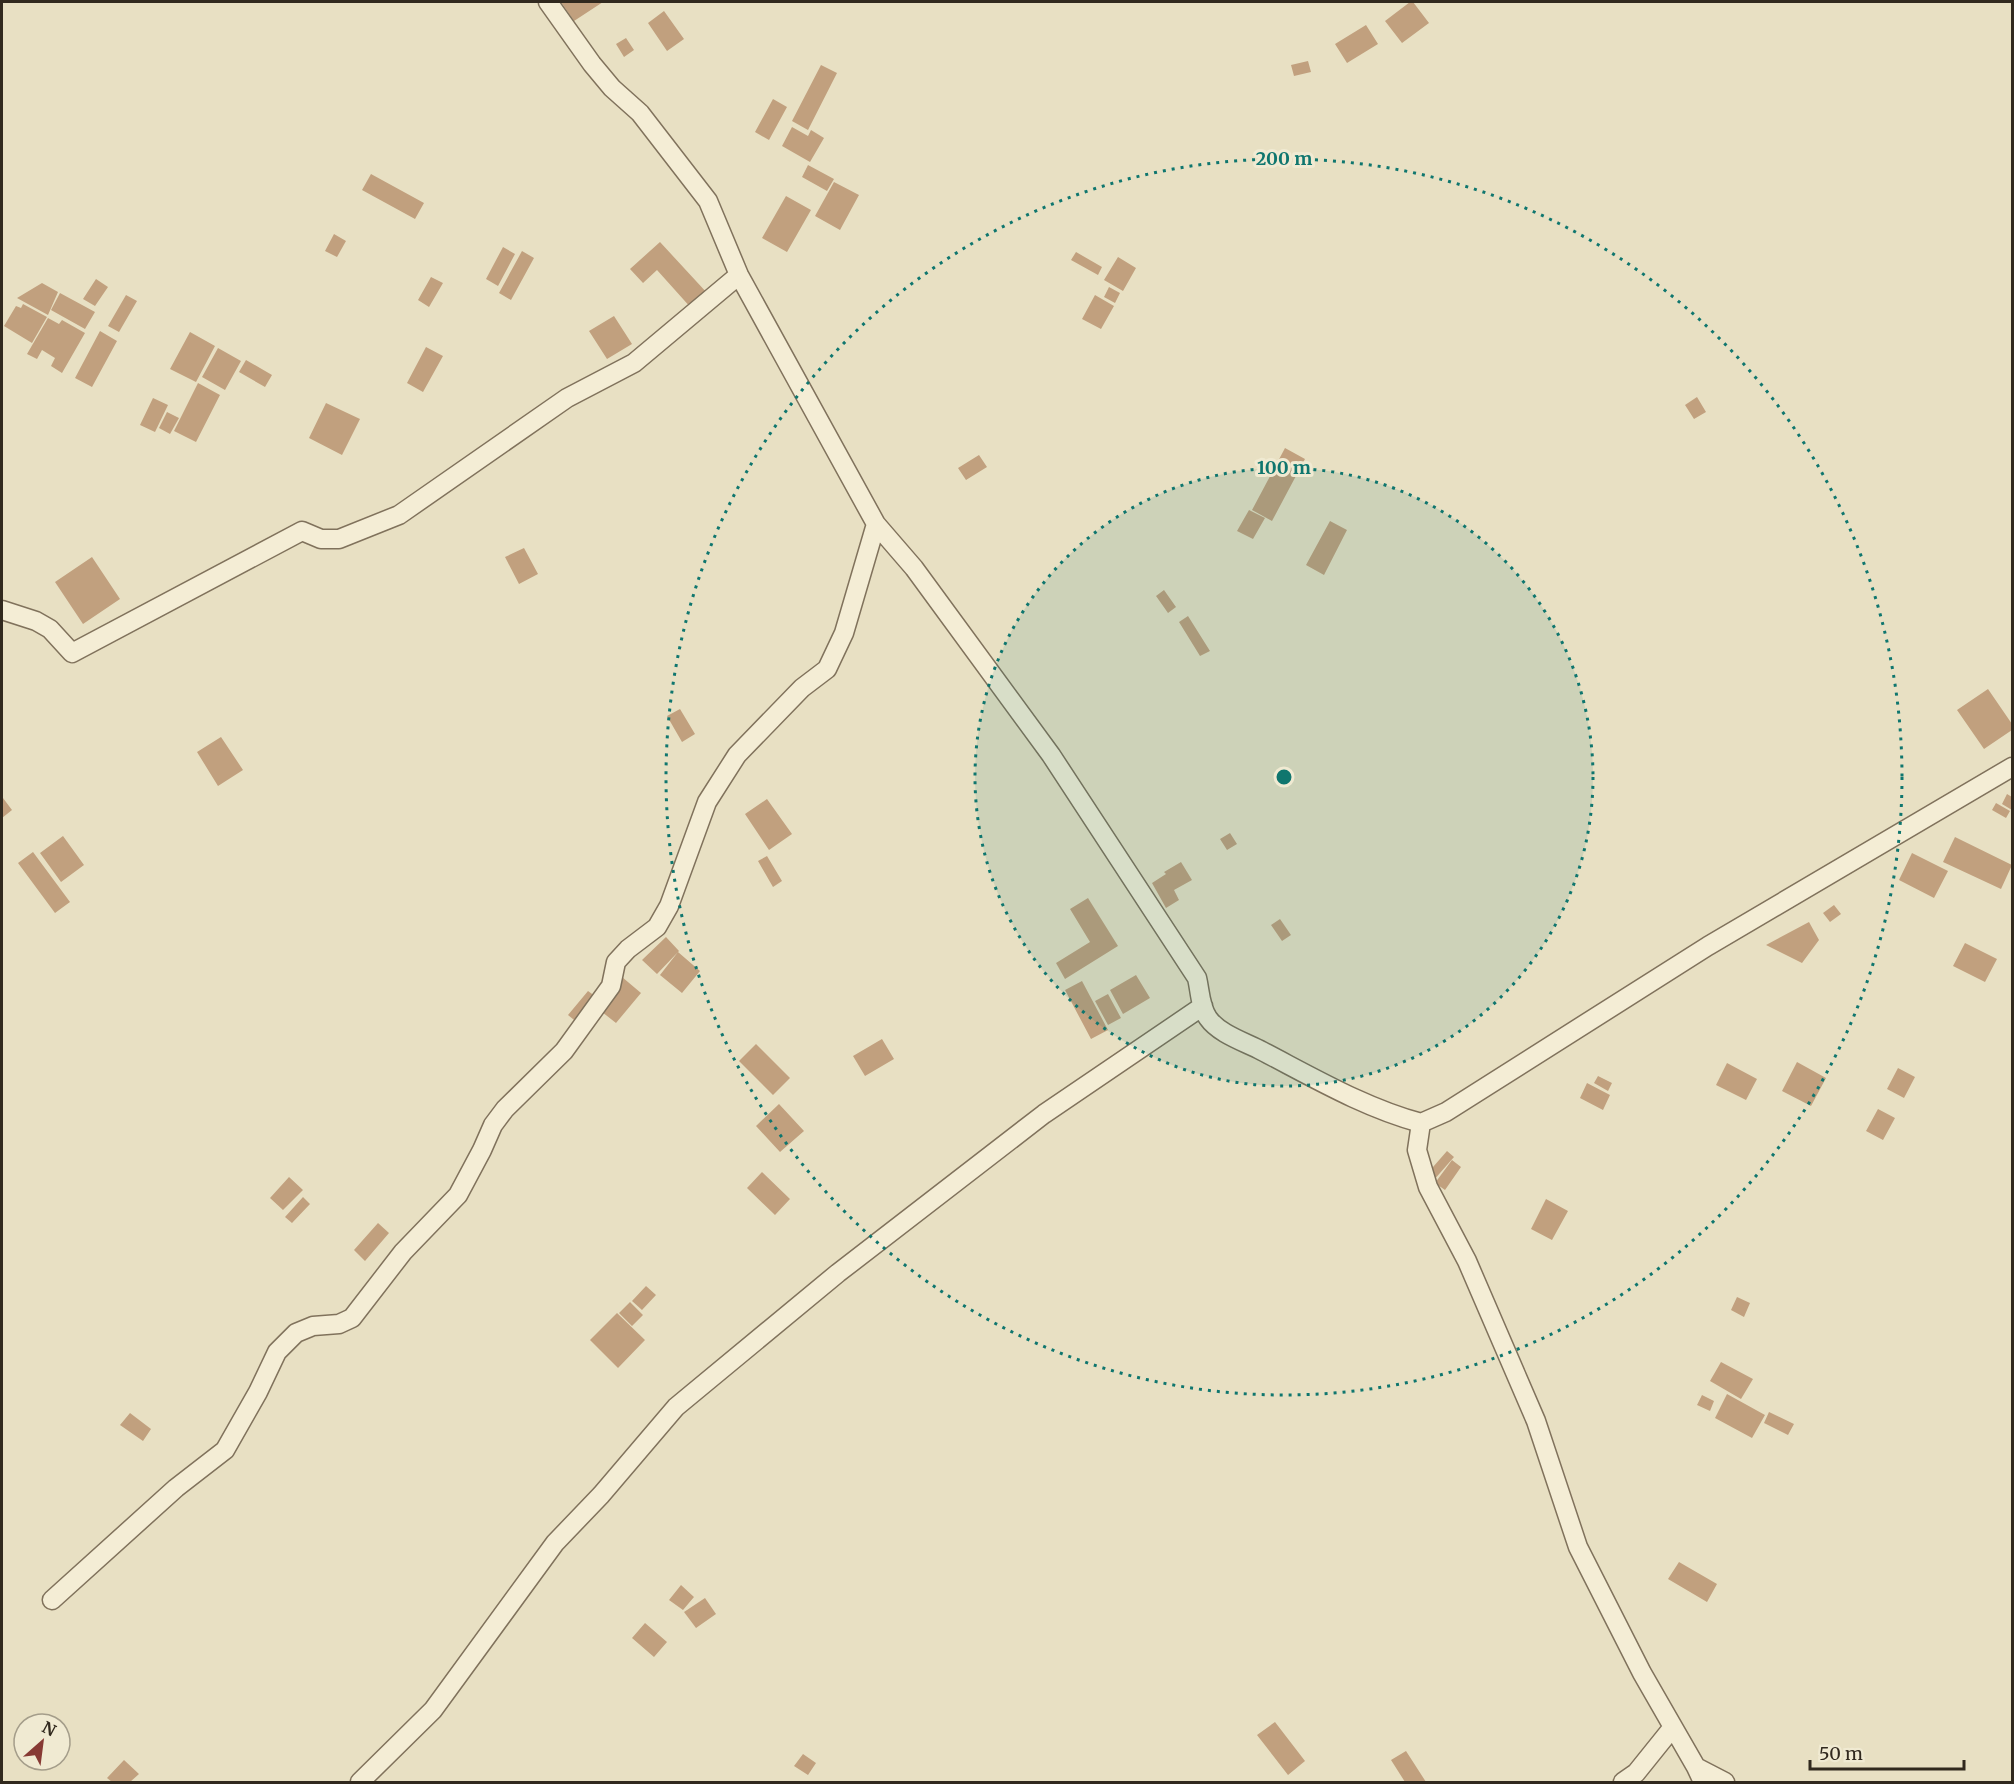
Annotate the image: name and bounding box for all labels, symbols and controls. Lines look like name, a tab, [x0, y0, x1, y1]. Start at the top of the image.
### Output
text: 200 m	[1256, 147, 1312, 170]
text: 100 m	[1257, 456, 1311, 479]
centre of rings	[1274, 767, 1294, 787]
north arrow	[12, 1712, 72, 1772]
text: N	[39, 1717, 60, 1741]
scale bar	[1810, 1733, 1964, 1771]
text: 50 m	[1819, 1742, 1863, 1765]

